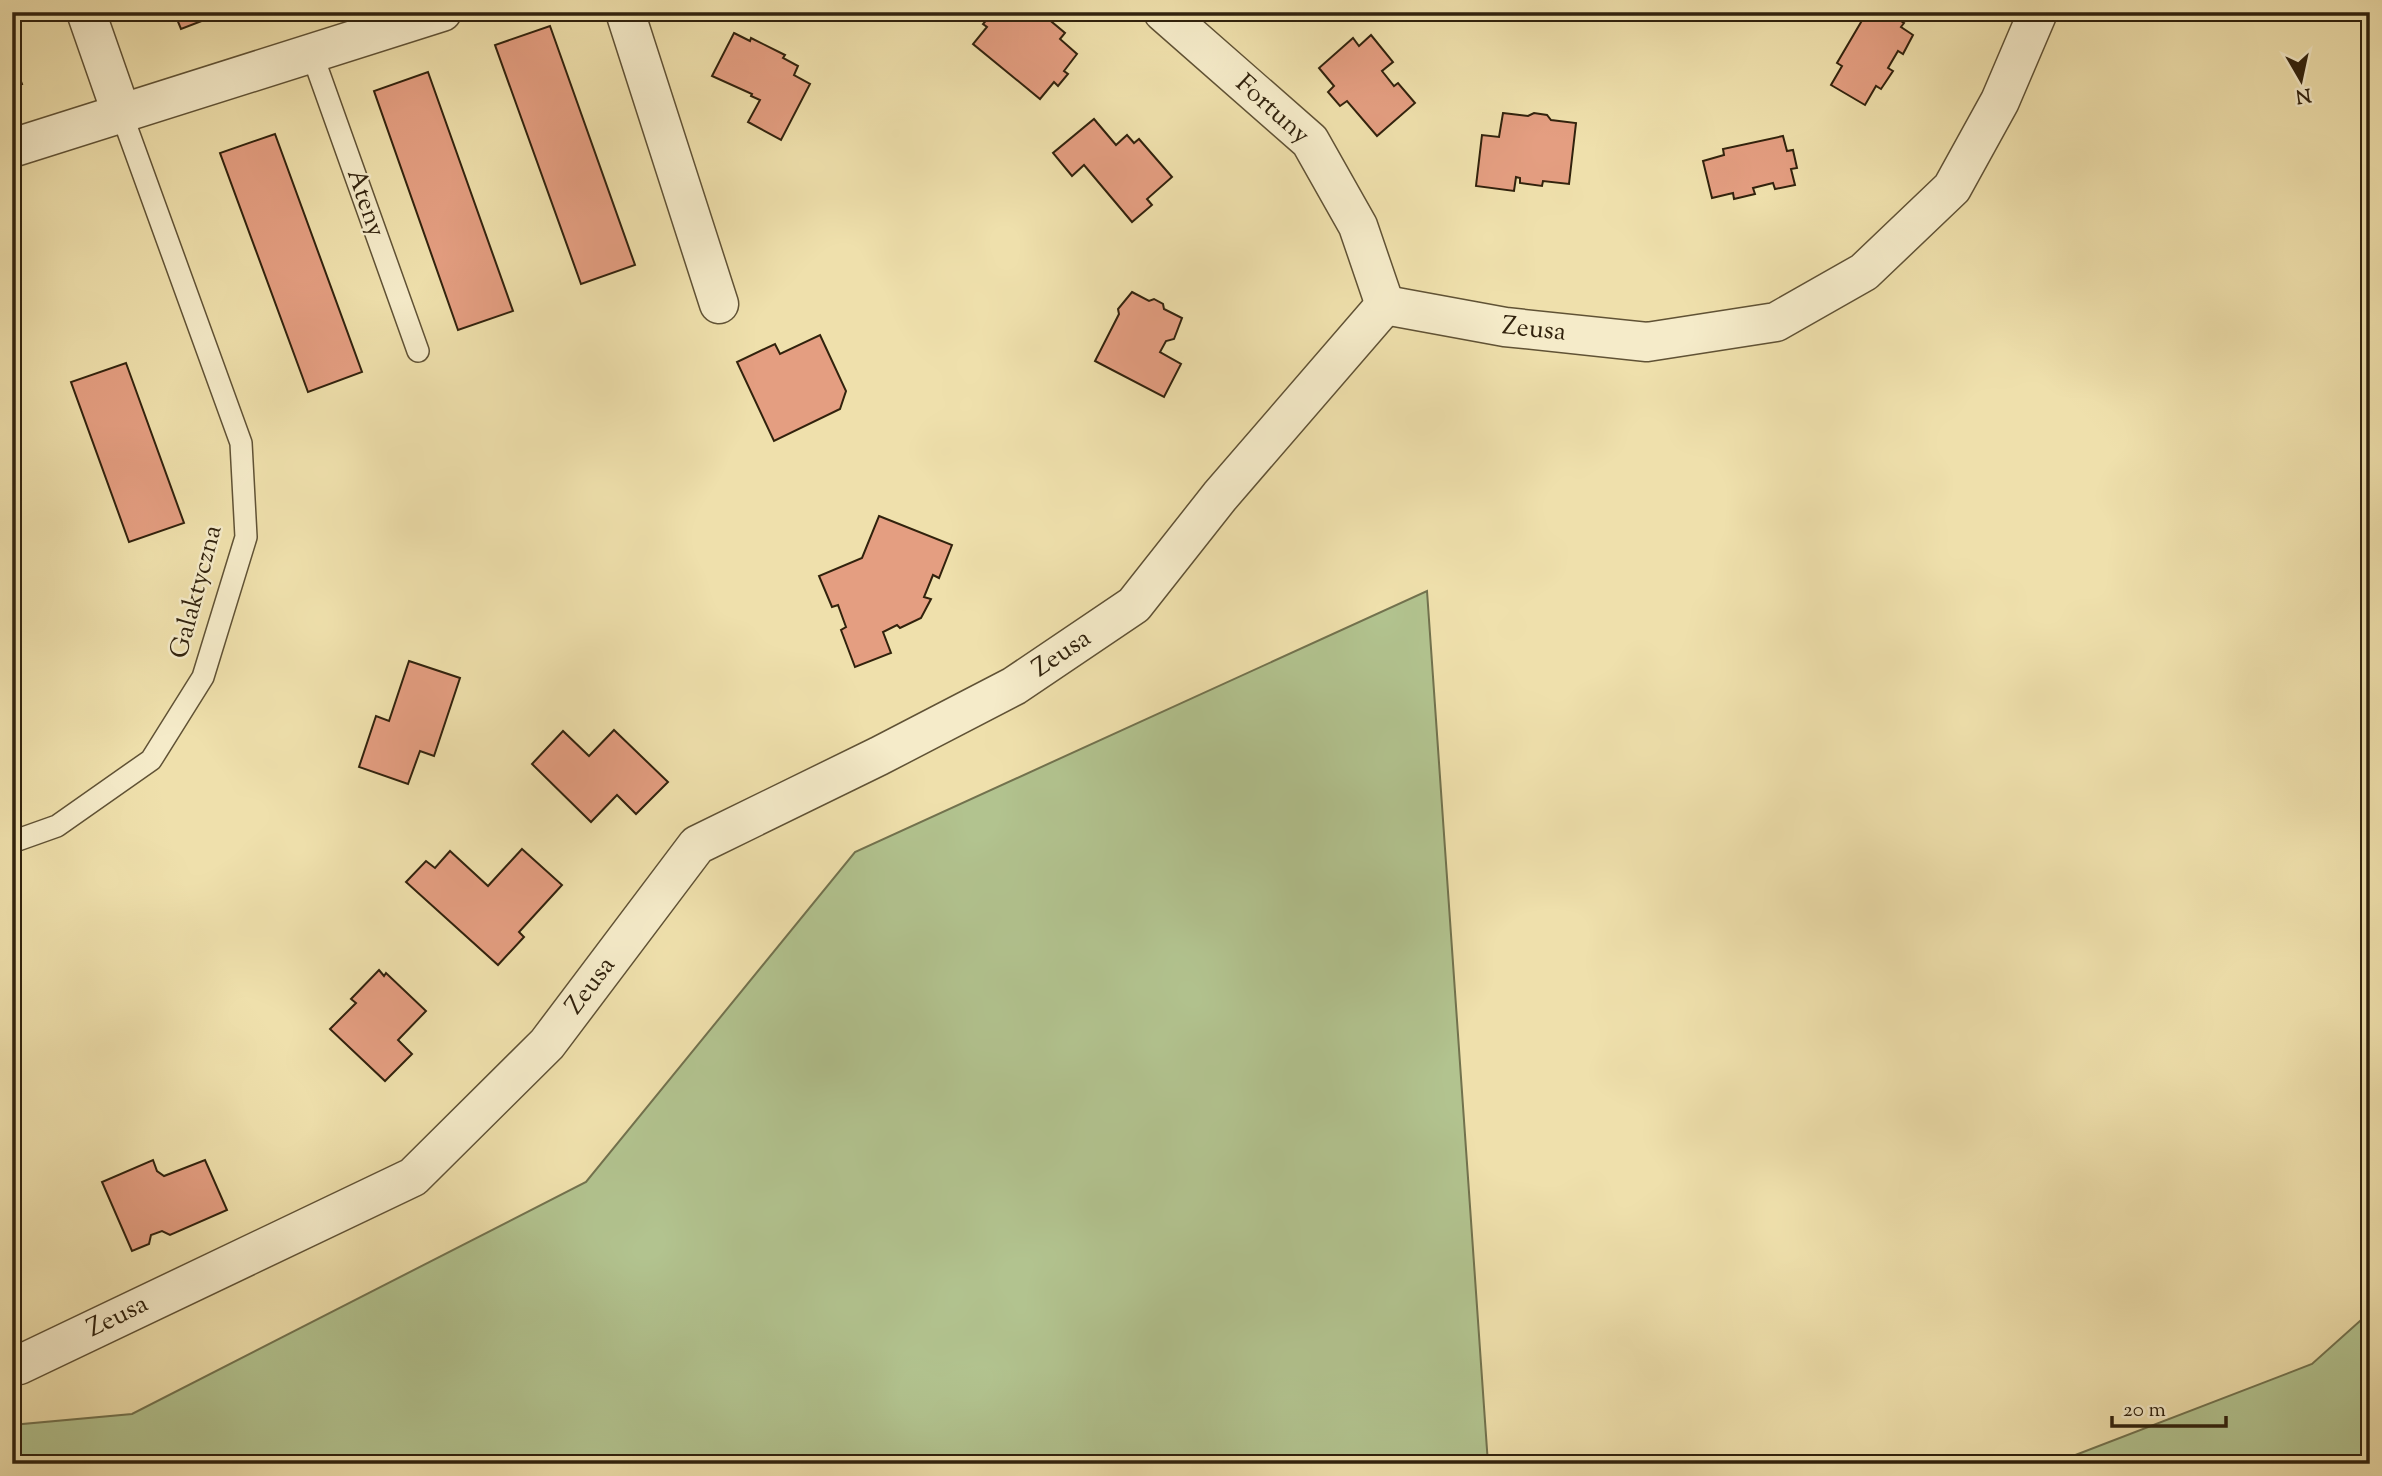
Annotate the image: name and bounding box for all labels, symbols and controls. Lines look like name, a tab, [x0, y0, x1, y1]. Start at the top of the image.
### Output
north arrow	[2266, 46, 2336, 116]
street label: Fortuny	[1226, 66, 1318, 154]
text: N	[2294, 80, 2313, 109]
street label: Ateny	[336, 164, 394, 242]
street label: Zeusa	[1500, 308, 1568, 352]
street label: Galaktyczna	[161, 521, 233, 663]
street label: Zeusa	[1025, 621, 1099, 687]
street label: Zeusa	[557, 949, 625, 1023]
street label: Zeusa	[81, 1286, 155, 1348]
scale bar	[2112, 1385, 2226, 1429]
text: 20 m	[2123, 1396, 2166, 1426]

